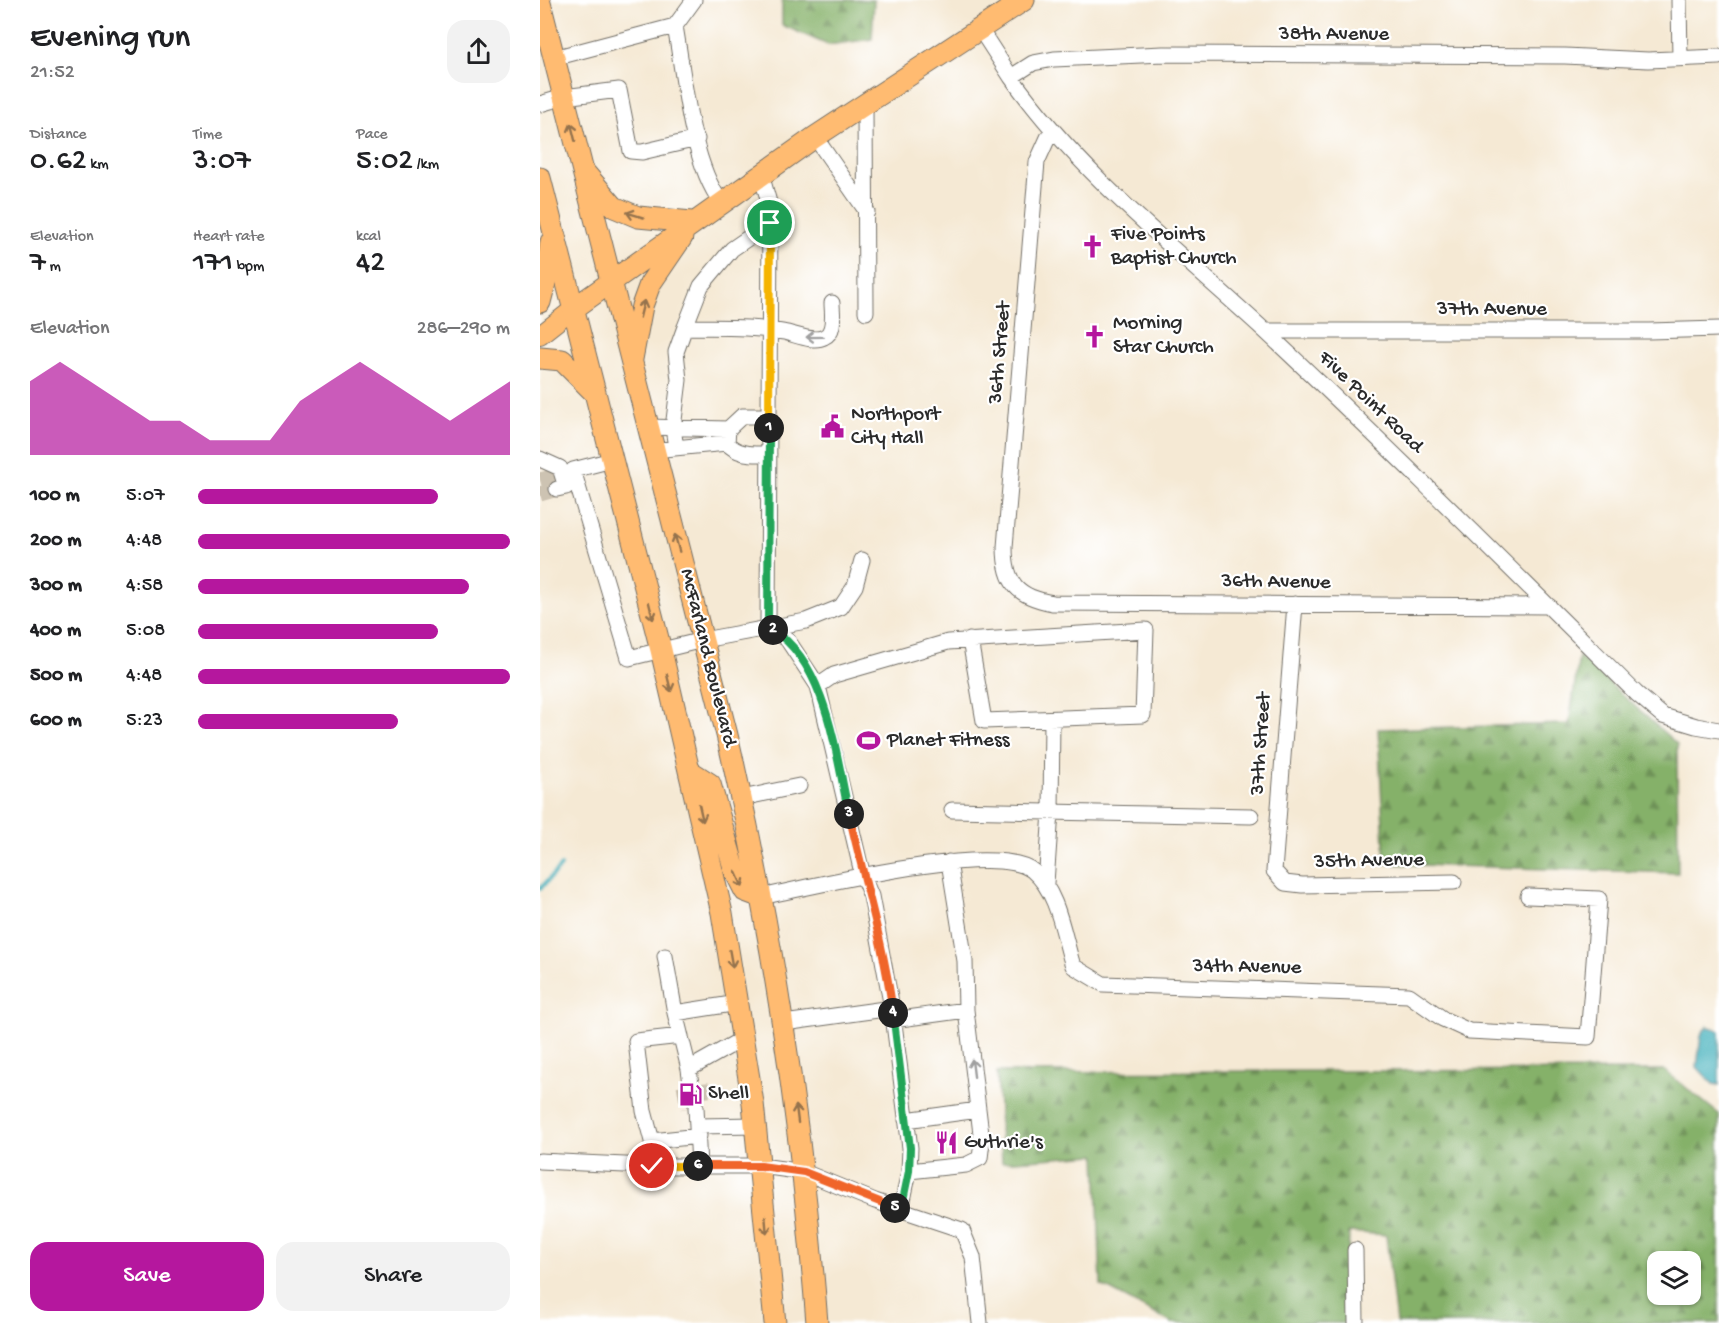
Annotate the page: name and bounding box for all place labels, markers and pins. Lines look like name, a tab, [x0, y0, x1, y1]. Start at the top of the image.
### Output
pin	[744, 197, 795, 248]
place label: Five Points Baptist Church	[1110, 223, 1237, 272]
church icon: Five Points Baptist Church	[1080, 234, 1106, 260]
place label: Morning Star Church	[1113, 312, 1214, 361]
church icon: Morning Star Church	[1082, 323, 1108, 349]
place label: Northport City Hall	[851, 403, 943, 452]
pin: 1	[754, 413, 784, 443]
public building icon: Northport City Hall	[820, 414, 846, 440]
pin: 2	[758, 615, 788, 645]
sports icon: Planet Fitness	[856, 728, 882, 754]
place label: Planet Fitness	[886, 729, 1011, 754]
pin: 3	[834, 799, 864, 829]
pin: 4	[878, 998, 908, 1028]
fuel station icon: Shell	[677, 1081, 703, 1107]
place label: Shell	[708, 1082, 749, 1107]
restaurant icon: Guthrie's	[933, 1130, 959, 1156]
place label: Guthrie's	[964, 1131, 1044, 1156]
pin	[626, 1140, 677, 1191]
pin: 6	[683, 1151, 713, 1181]
pin: 5	[880, 1193, 910, 1223]

